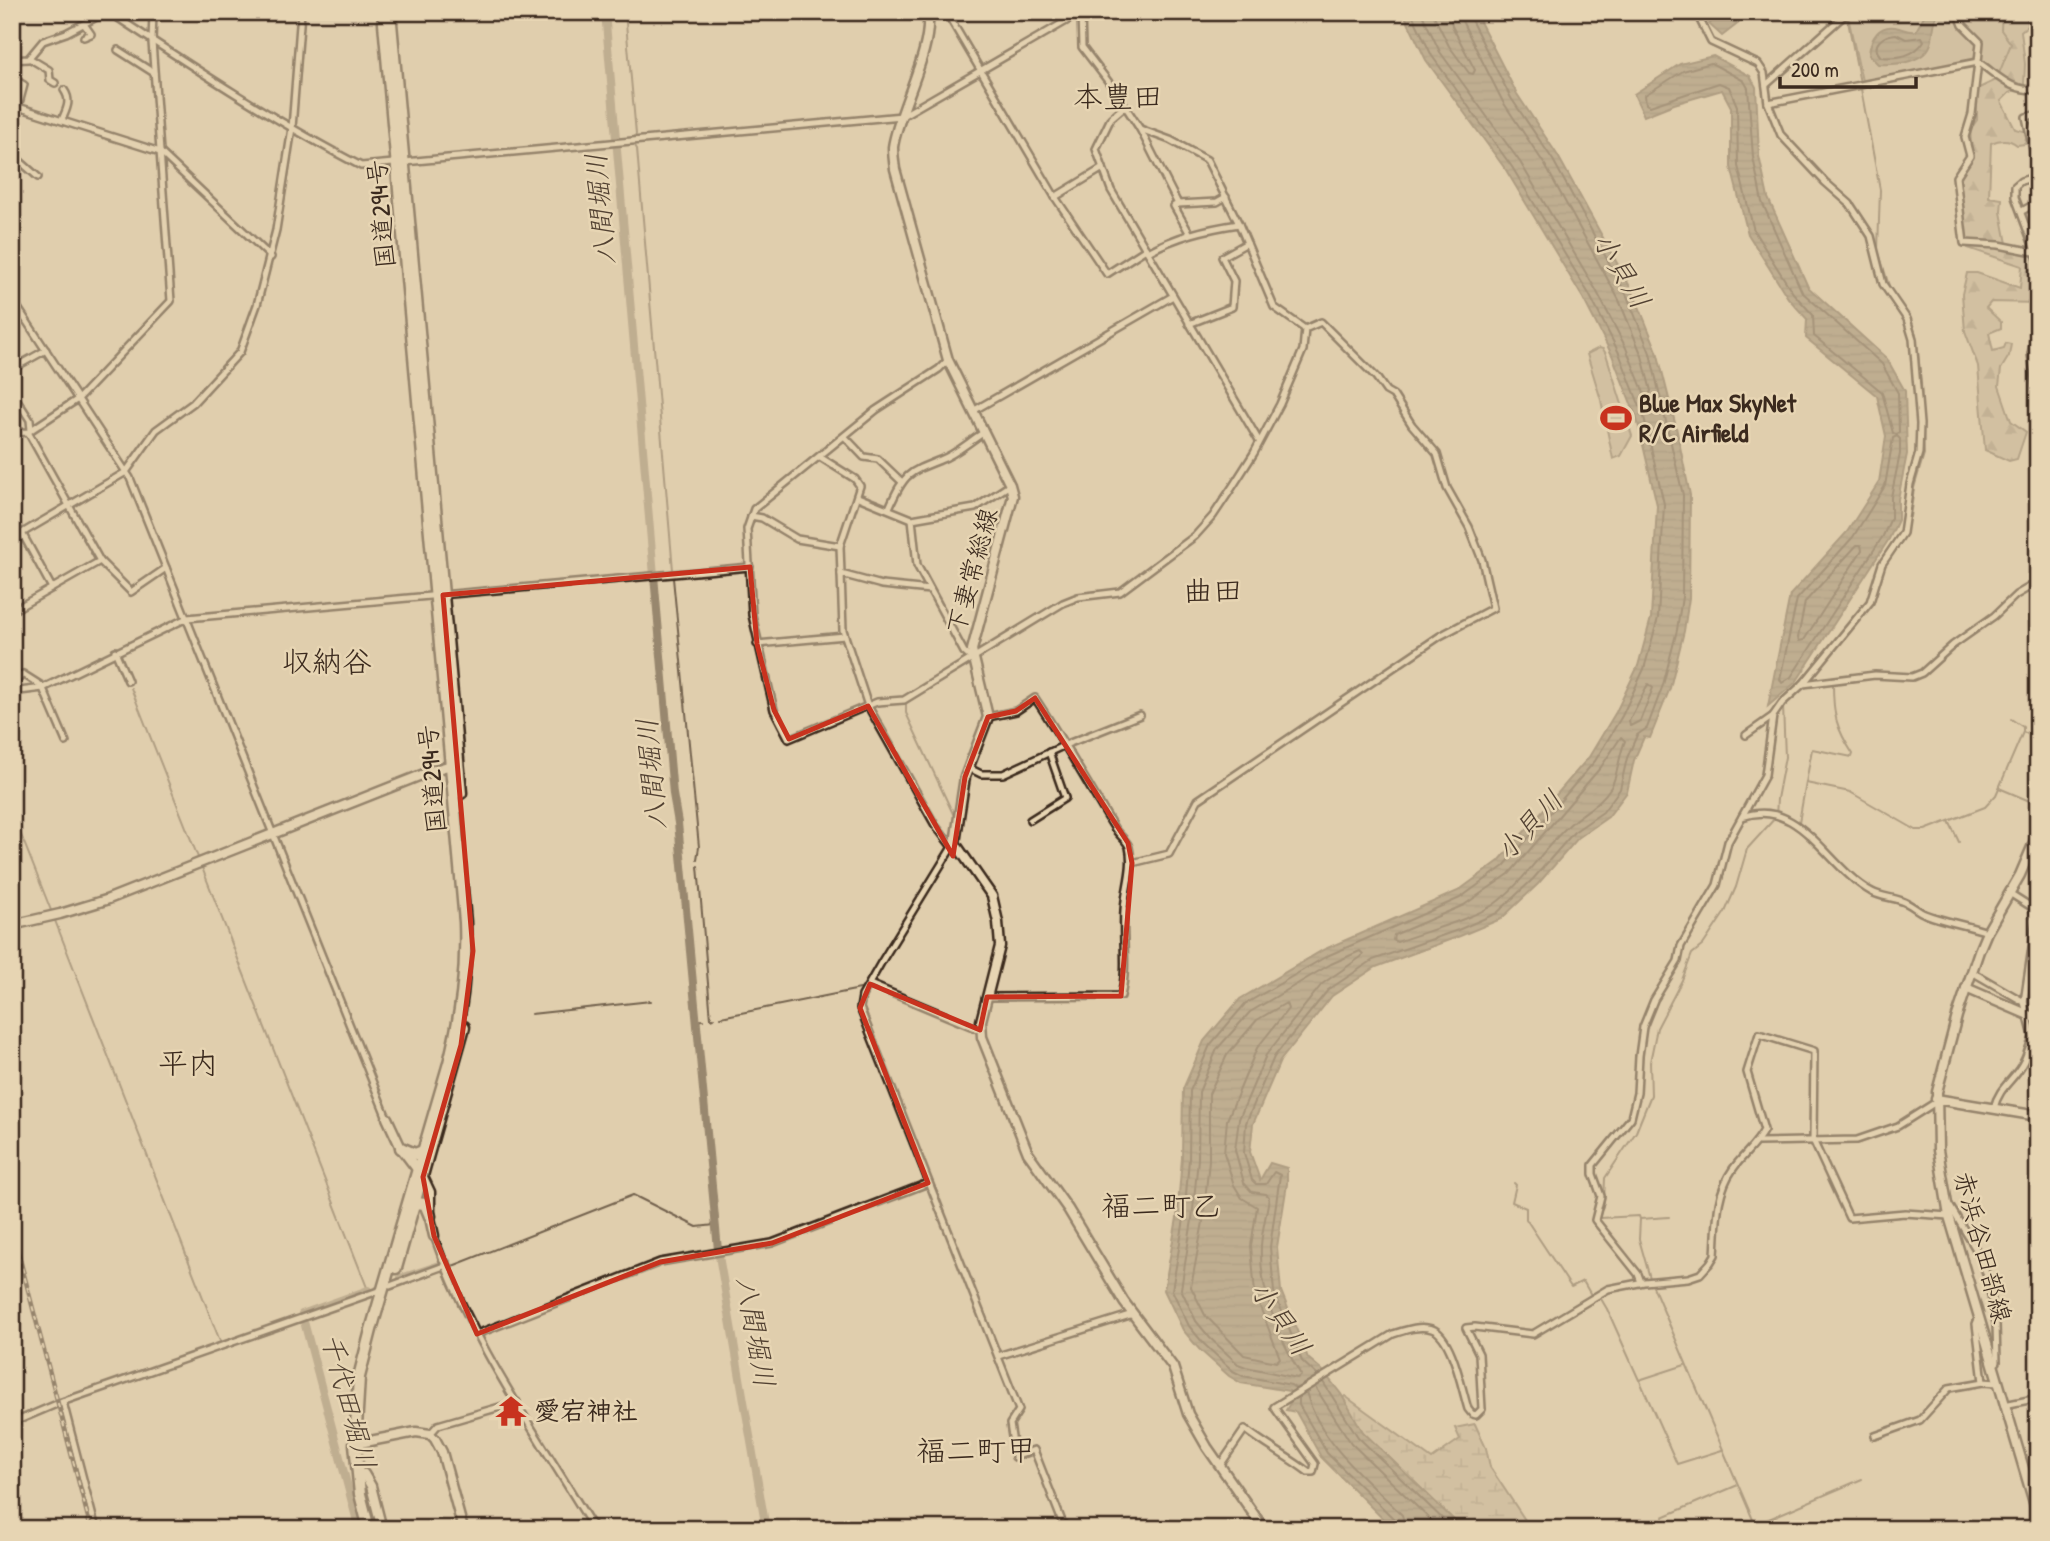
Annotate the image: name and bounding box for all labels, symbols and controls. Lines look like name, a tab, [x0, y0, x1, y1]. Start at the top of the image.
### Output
scale bar	[1780, 46, 1917, 90]
text: 200 m	[1791, 55, 1839, 84]
district label: 本豊田	[1073, 76, 1163, 116]
water label: 八間堀川	[576, 152, 624, 266]
street label: 国道294号	[358, 158, 403, 270]
water label: 小貝川	[1584, 224, 1660, 316]
place label: Blue Max SkyNet R/C Airfield	[1639, 385, 1797, 450]
sports icon: Blue Max SkyNet R/C Airfield	[1599, 401, 1633, 435]
street label: 下妻常総線	[938, 504, 1005, 638]
district label: 曲田	[1183, 570, 1243, 610]
district label: 収納谷	[282, 641, 372, 681]
water label: 八間堀川	[627, 717, 675, 831]
street label: 国道294号	[409, 723, 454, 835]
water label: 小貝川	[1486, 781, 1572, 869]
district label: 平内	[158, 1043, 218, 1083]
street label: 赤浜谷田部線	[1946, 1167, 2021, 1327]
district label: 福二町乙	[1101, 1185, 1221, 1225]
water label: 小貝川	[1241, 1273, 1321, 1363]
water label: 八間堀川	[728, 1274, 784, 1390]
water label: 千代田堀川	[313, 1328, 385, 1474]
place label: 愛宕神社	[534, 1393, 638, 1428]
temple icon: 愛宕神社	[494, 1394, 528, 1428]
district label: 福二町甲	[916, 1430, 1036, 1470]

